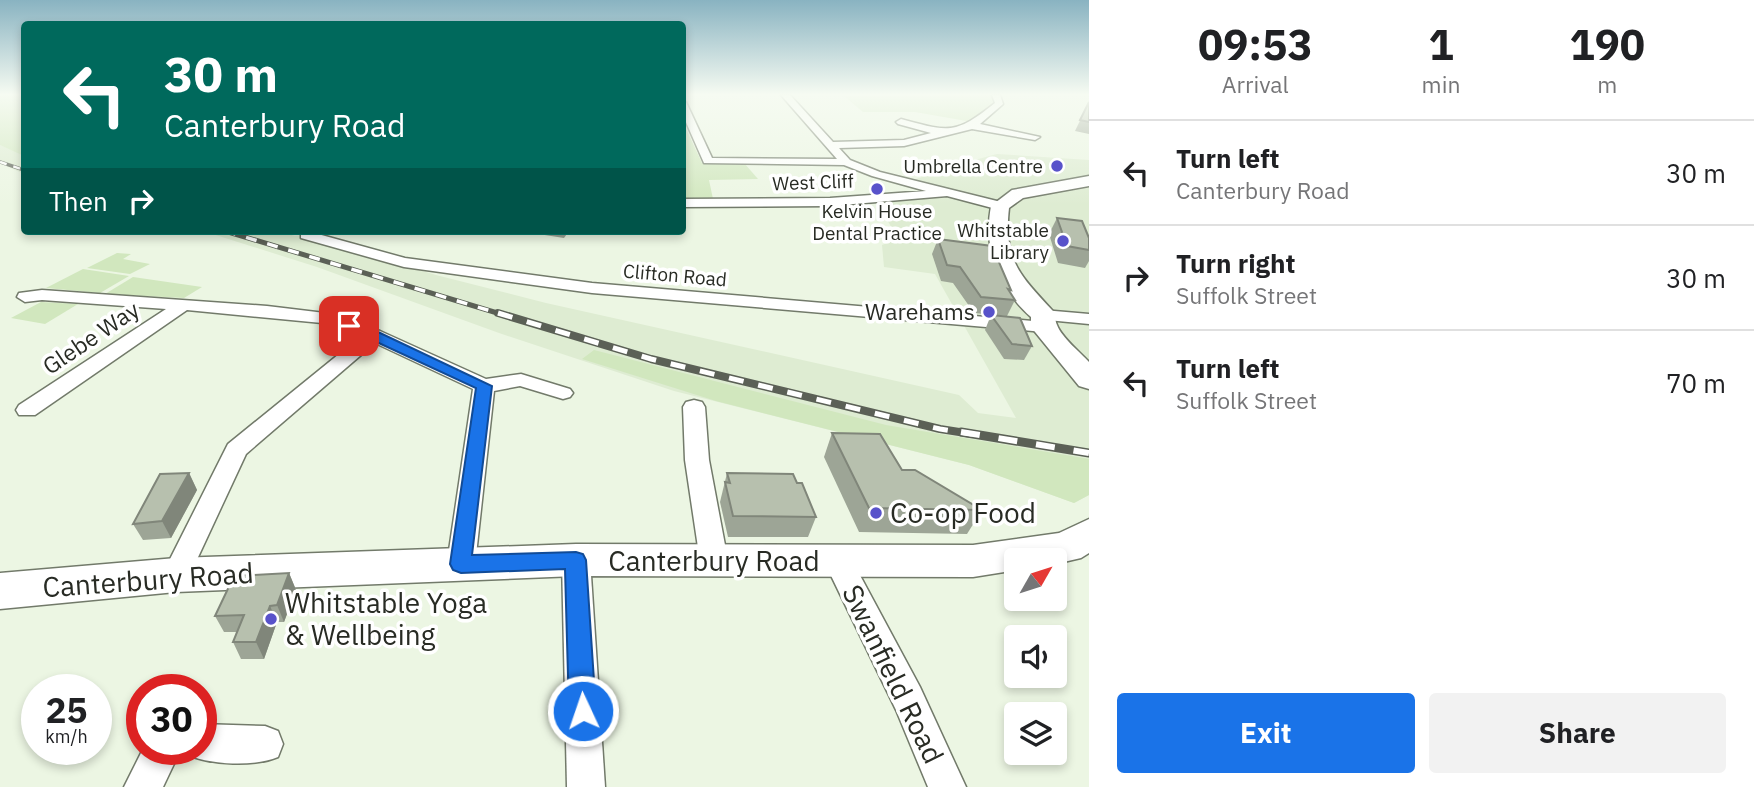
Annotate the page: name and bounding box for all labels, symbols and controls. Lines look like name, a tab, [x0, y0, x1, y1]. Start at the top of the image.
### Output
text: 09:53	[1198, 17, 1313, 72]
text: 1	[1428, 17, 1454, 72]
text: 190	[1569, 17, 1645, 72]
text: 30 m	[164, 42, 278, 105]
icon: left	[49, 49, 140, 140]
text: Arrival	[1222, 69, 1289, 99]
text: min	[1422, 69, 1460, 99]
text: m	[1597, 69, 1617, 99]
text: Canterbury Road	[164, 104, 405, 146]
text: Turn left	[1176, 141, 1279, 175]
place label: Umbrella Centre	[903, 154, 1043, 178]
icon: left	[1117, 154, 1155, 192]
text: 30 m	[1666, 156, 1726, 190]
marker: Umbrella Centre	[1049, 158, 1065, 174]
street label: West Cliff	[772, 169, 854, 195]
text: Canterbury Road	[1176, 175, 1350, 205]
marker: Kelvin House Dental Practice	[869, 181, 885, 197]
icon: right	[122, 182, 160, 220]
text: Then	[49, 184, 108, 218]
place label: Kelvin House Dental Practice	[812, 199, 942, 245]
place label: Whitstable Library	[957, 218, 1050, 264]
marker: Whitstable Library	[1055, 233, 1071, 249]
text: Turn right	[1176, 246, 1295, 280]
street label: Clifton Road	[622, 259, 728, 291]
icon: right	[1117, 259, 1155, 297]
text: 30 m	[1666, 261, 1726, 295]
text: Suffolk Street	[1176, 280, 1317, 310]
street label: Glebe Way	[36, 294, 145, 380]
pin	[319, 296, 379, 356]
place label: Warehams	[865, 296, 975, 326]
marker: Warehams	[981, 304, 997, 320]
icon: arrive	[330, 307, 368, 345]
text: Turn left	[1176, 351, 1279, 385]
icon: left	[1117, 364, 1155, 402]
text: 70 m	[1666, 366, 1726, 400]
text: Suffolk Street	[1176, 385, 1317, 415]
place label: Co-op Food	[890, 494, 1036, 531]
marker: Co-op Food	[868, 505, 884, 521]
street label: Canterbury Road	[608, 542, 820, 579]
north arrow	[1004, 548, 1068, 611]
map controls	[1004, 548, 1067, 765]
street label: Canterbury Road	[41, 554, 255, 605]
street label: Swanfield Road	[834, 578, 953, 769]
place label: Whitstable Yoga & Wellbeing	[285, 584, 487, 653]
marker: Whitstable Yoga & Wellbeing	[263, 611, 279, 627]
button: sound	[1004, 625, 1067, 688]
speed limit sign: 30	[126, 674, 217, 765]
position arrow	[546, 674, 620, 748]
text: 25	[45, 687, 88, 733]
button: Exit	[1117, 693, 1415, 773]
button: Share	[1429, 693, 1726, 773]
button: layers	[1004, 702, 1067, 765]
text: km/h	[45, 725, 88, 748]

